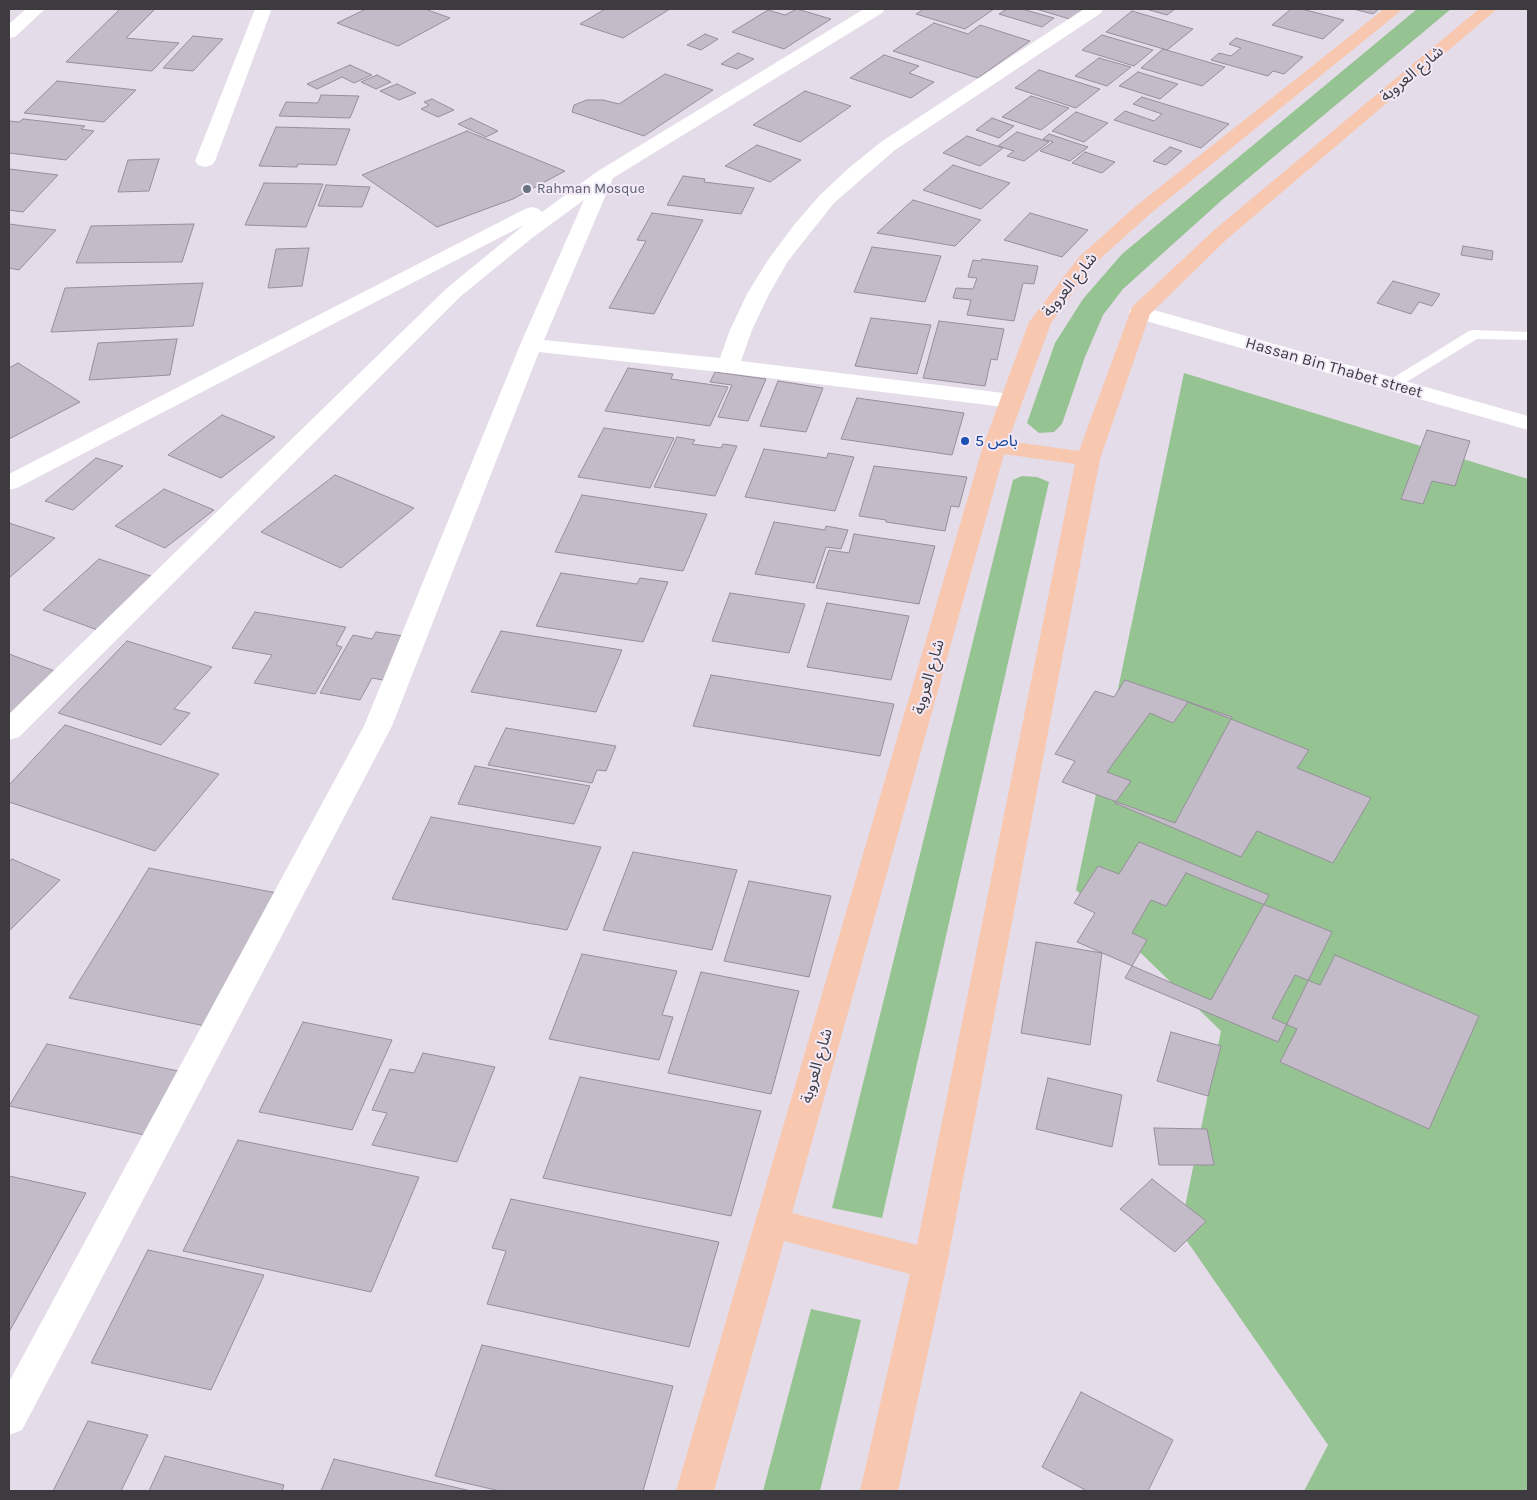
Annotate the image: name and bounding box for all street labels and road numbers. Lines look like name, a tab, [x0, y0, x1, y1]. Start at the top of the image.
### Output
street label: شارع العروبة	[1376, 42, 1448, 106]
street label: شارع العروبة	[1038, 249, 1102, 321]
street label: Hassan Bin Thabet street	[1243, 333, 1425, 403]
street label: شارع العروبة	[909, 637, 949, 717]
street label: شارع العروبة	[797, 1026, 837, 1106]

